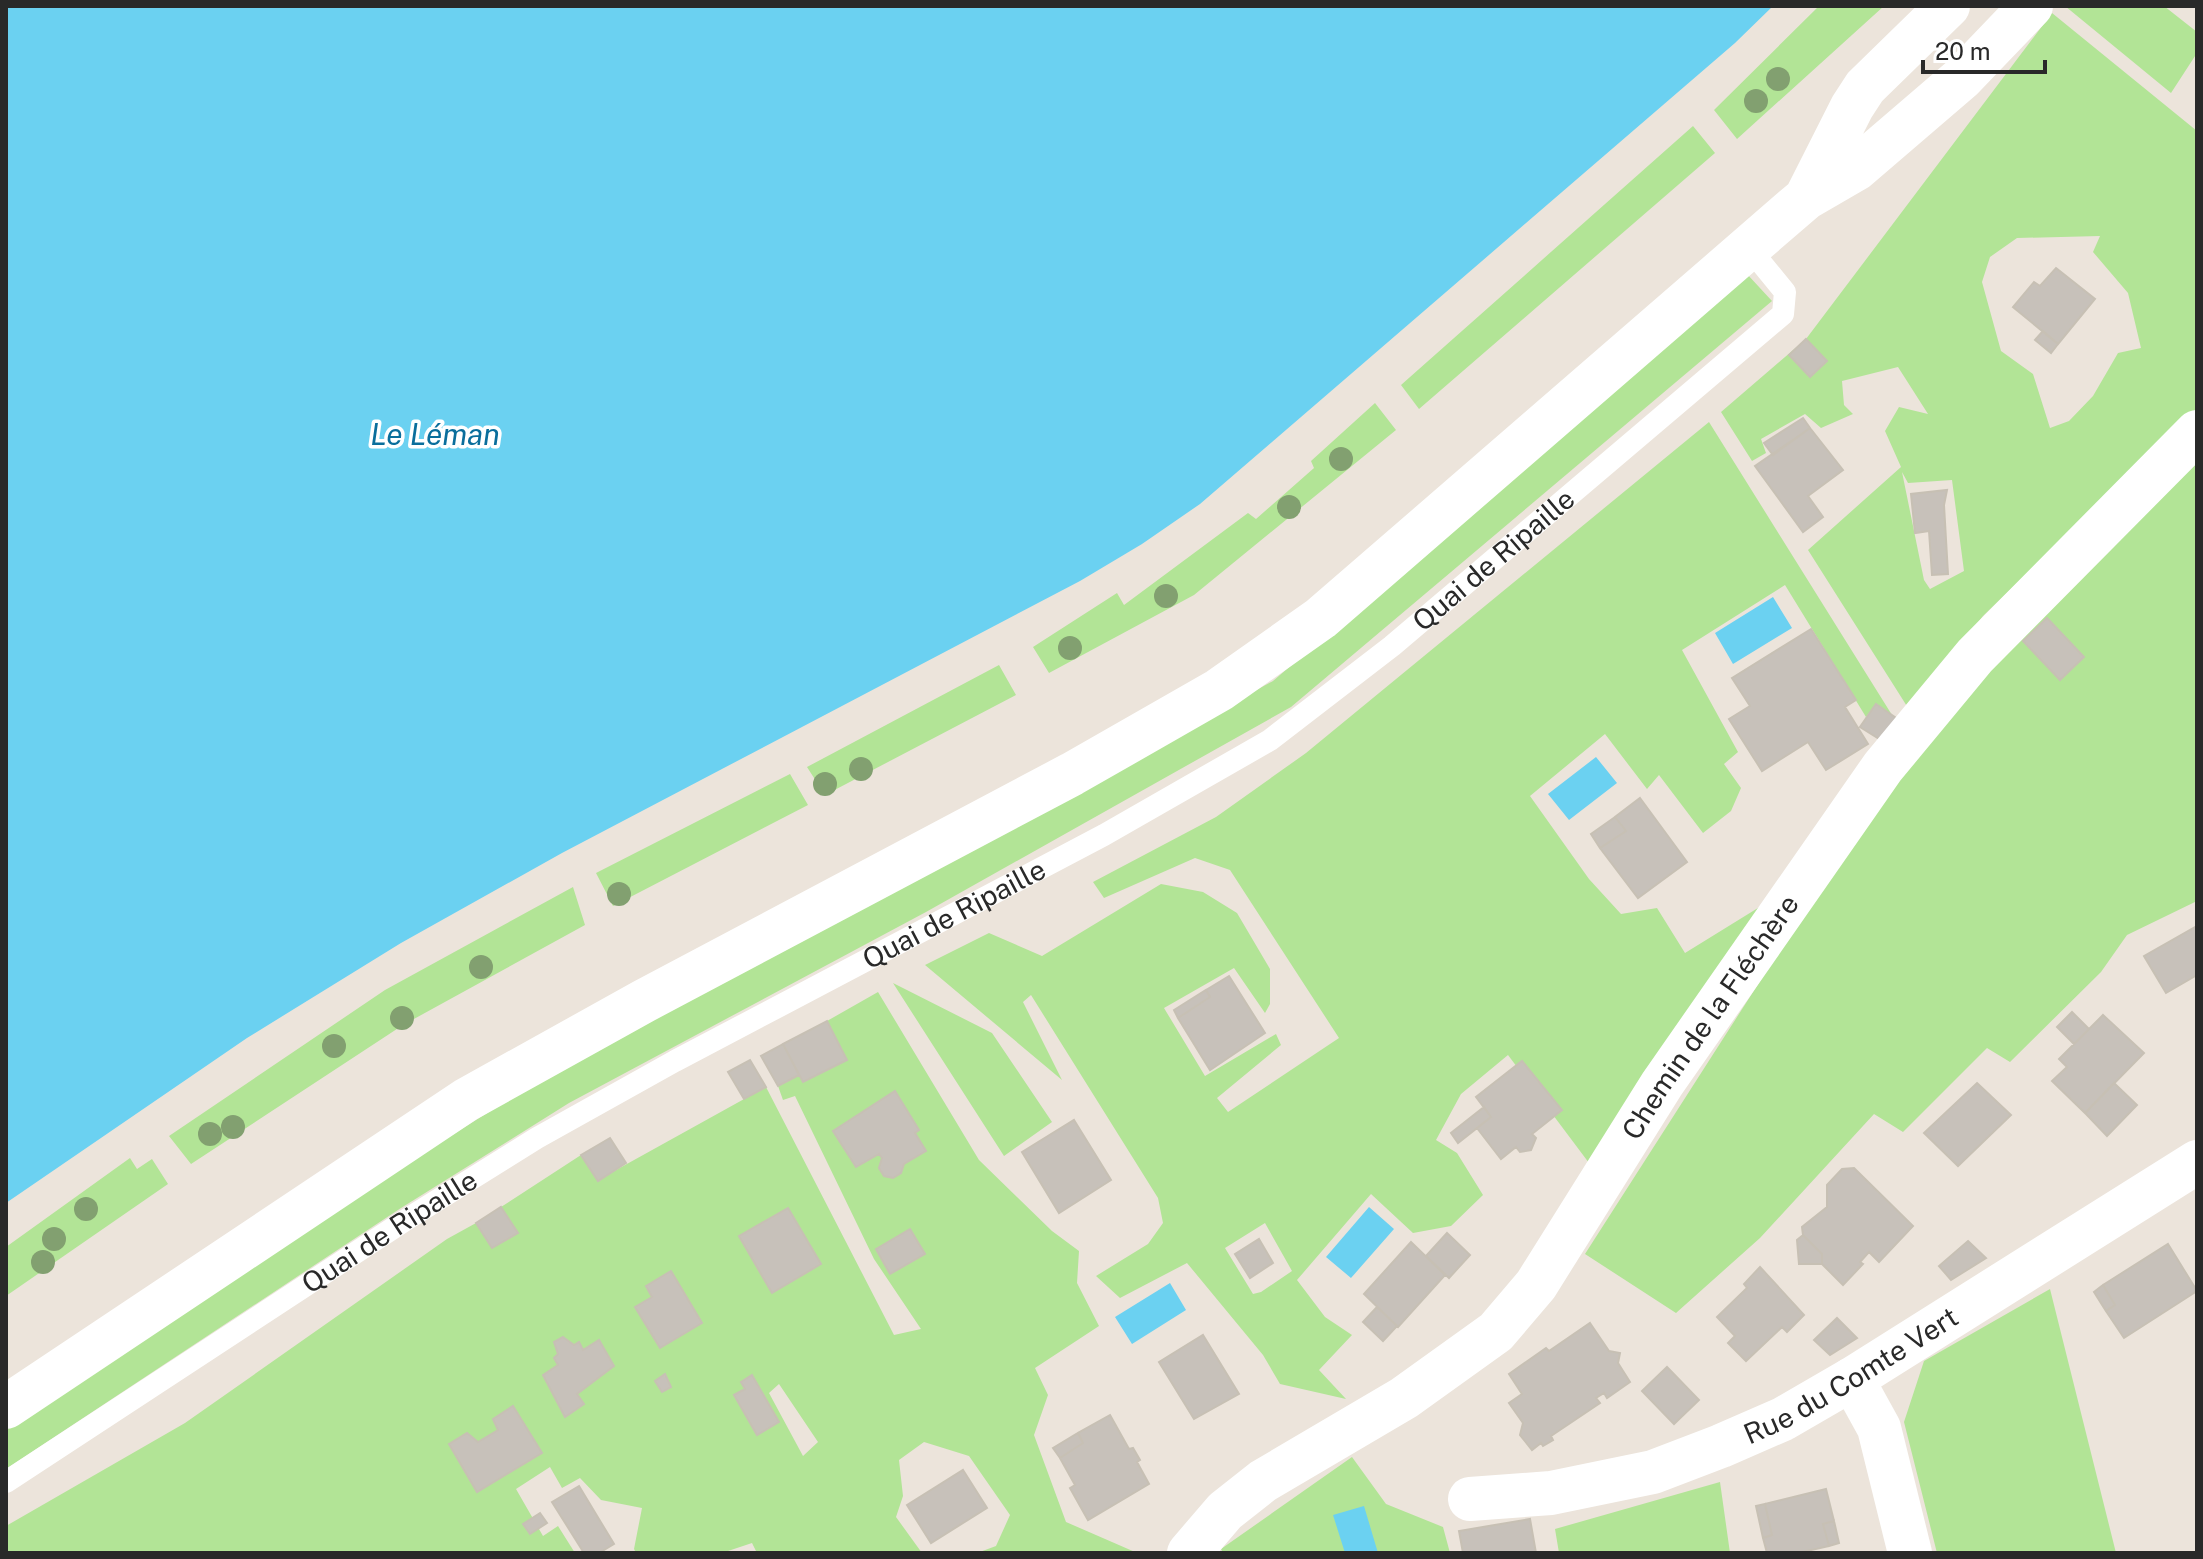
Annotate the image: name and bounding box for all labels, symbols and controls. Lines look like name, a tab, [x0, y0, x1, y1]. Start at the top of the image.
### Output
scale bar	[1923, 24, 2045, 74]
text: 20 m	[1935, 37, 1991, 65]
water label: Le Léman	[370, 416, 500, 452]
street label: Quai de Ripaille	[1405, 482, 1581, 637]
street label: Quai de Ripaille	[857, 852, 1051, 975]
street label: Chemin de la Fléchère	[1615, 888, 1805, 1145]
street label: Quai de Ripaille	[295, 1163, 483, 1300]
street label: Rue du Comte Vert	[1738, 1300, 1964, 1450]

